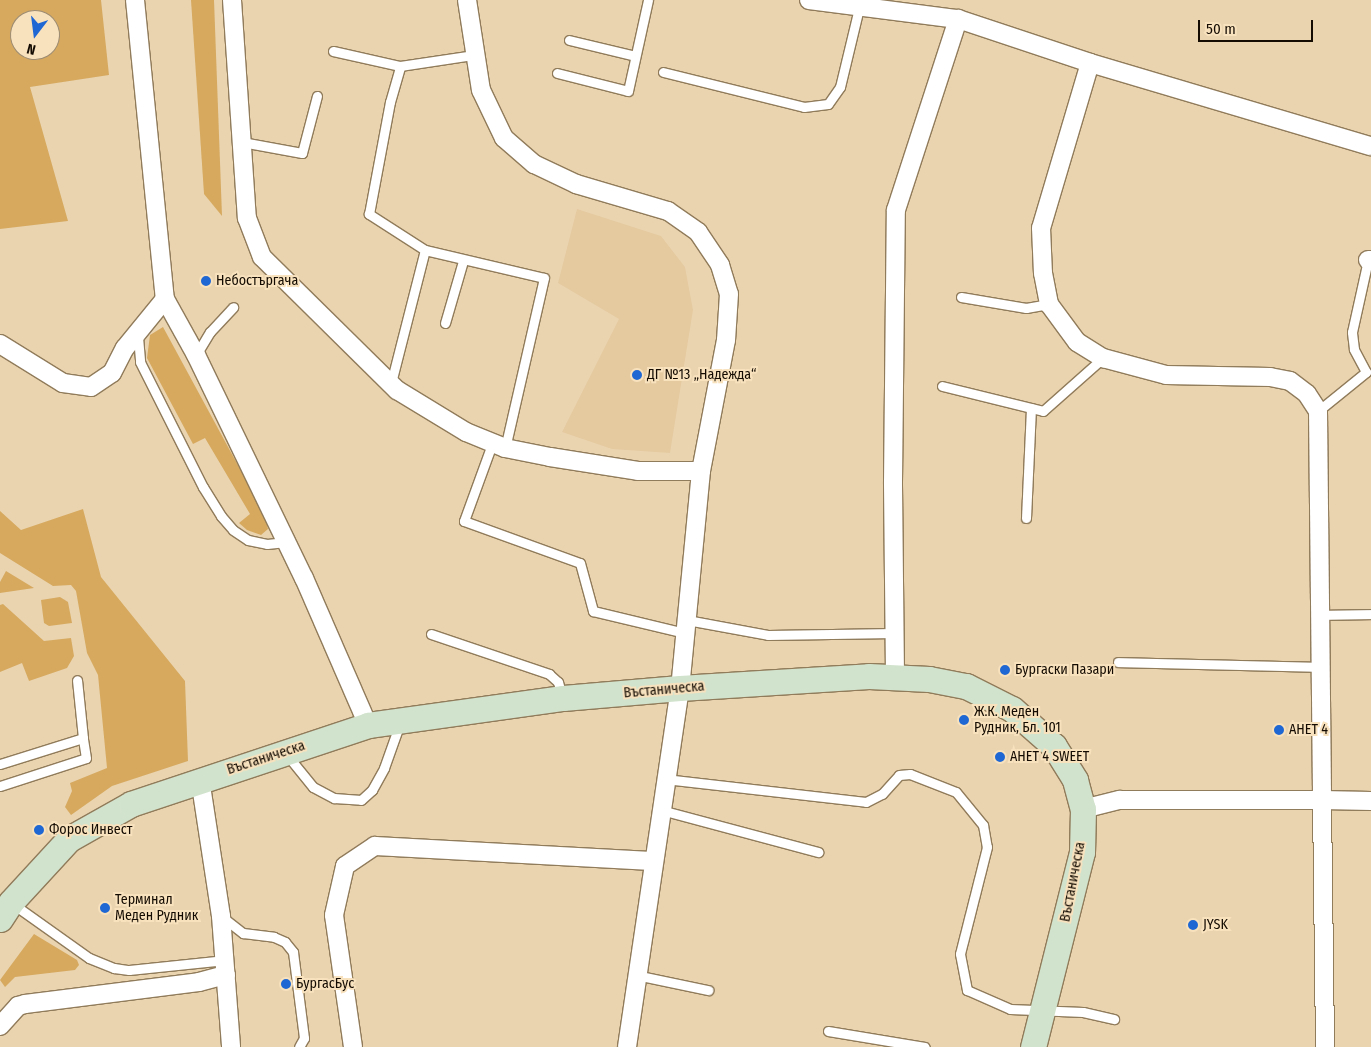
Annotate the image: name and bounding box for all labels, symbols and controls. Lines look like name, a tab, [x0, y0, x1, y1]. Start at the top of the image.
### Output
north arrow	[10, 10, 60, 60]
scale bar	[1201, 10, 1316, 42]
text: 50 m	[1206, 20, 1236, 38]
text: N	[25, 40, 38, 58]
place label: Небостъргача	[216, 273, 298, 289]
marker: Небостъргача	[200, 275, 212, 287]
place label: ДГ №13 „Надежда“	[647, 367, 756, 383]
marker: ДГ №13 „Надежда“	[631, 369, 643, 381]
place label: Бургаски Пазари	[1015, 662, 1114, 678]
marker: Бургаски Пазари	[999, 664, 1011, 676]
street label: Въстаническа	[623, 678, 705, 702]
place label: Ж.К. Меден Рудник, Бл. 101	[974, 704, 1061, 736]
marker: Ж.К. Меден Рудник, Бл. 101	[958, 714, 970, 726]
place label: АНЕТ 4	[1289, 722, 1328, 738]
marker: АНЕТ 4	[1273, 724, 1285, 736]
street label: Въстаническа	[225, 737, 307, 779]
place label: АНЕТ 4 SWEET	[1010, 749, 1089, 765]
marker: АНЕТ 4 SWEET	[994, 751, 1006, 763]
place label: Форос Инвест	[49, 822, 132, 838]
marker: Форос Инвест	[33, 824, 45, 836]
street label: Въстаническа	[1057, 841, 1089, 923]
place label: Терминал Меден Рудник	[115, 892, 198, 924]
marker: Терминал Меден Рудник	[99, 902, 111, 914]
place label: JYSK	[1203, 917, 1228, 933]
marker: JYSK	[1187, 919, 1199, 931]
place label: БургасБус	[296, 976, 354, 992]
marker: БургасБус	[280, 978, 292, 990]

